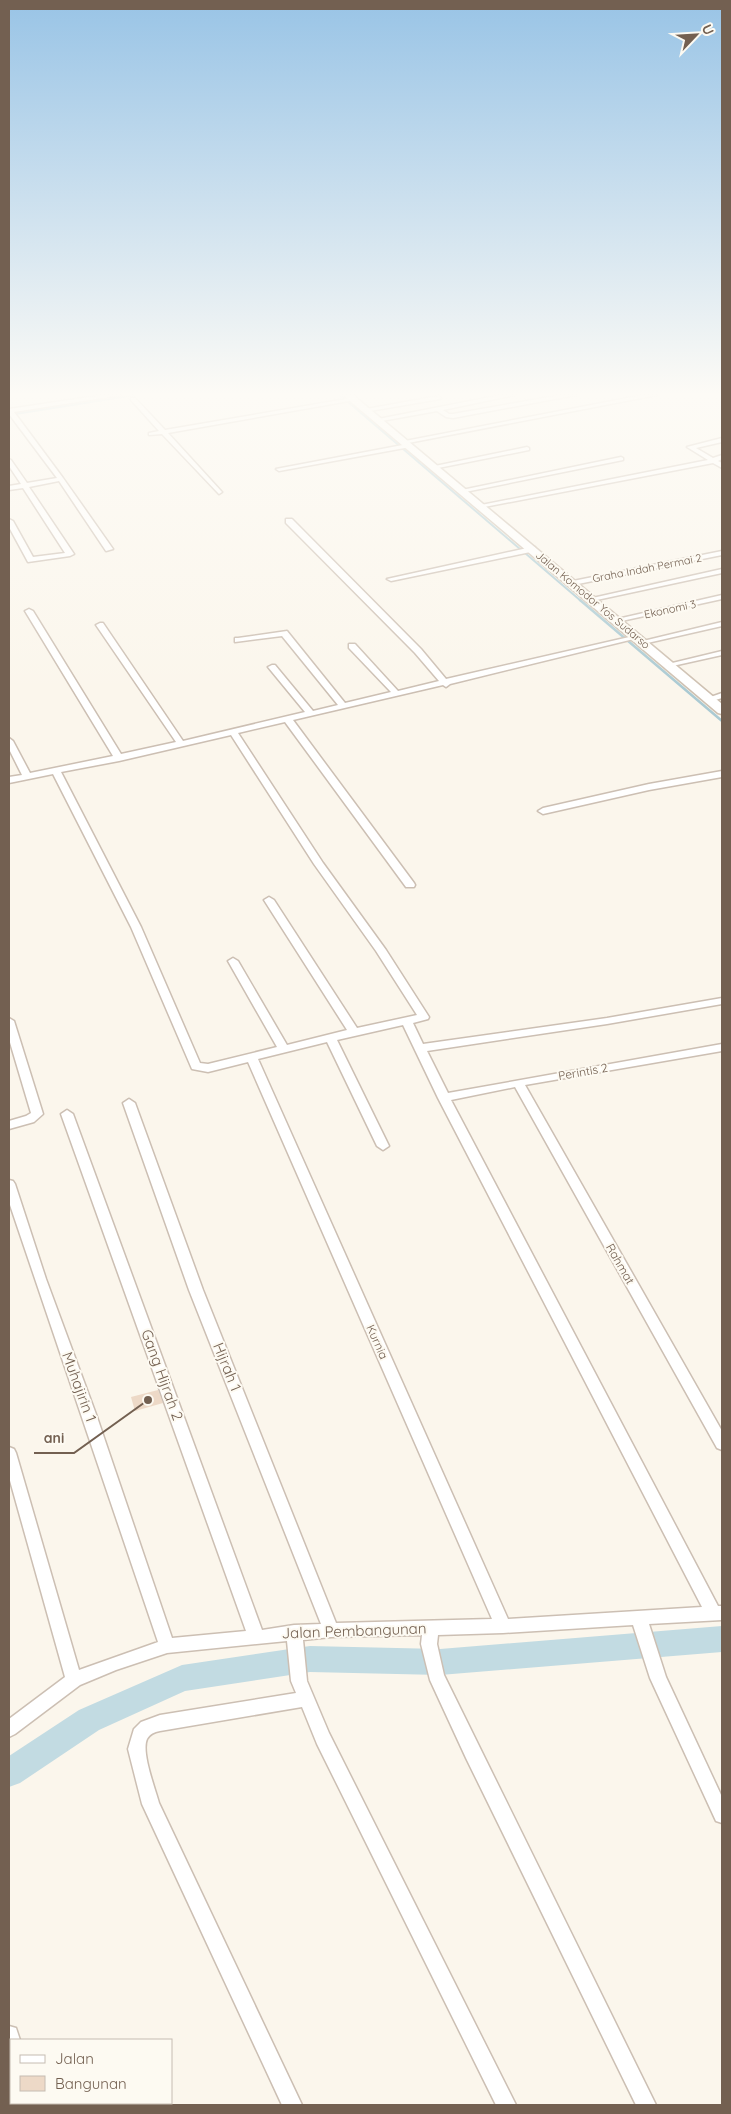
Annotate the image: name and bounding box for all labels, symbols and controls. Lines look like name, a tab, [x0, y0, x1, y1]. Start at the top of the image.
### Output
north arrow	[671, 10, 721, 60]
text: U	[698, 21, 718, 38]
street label: Jalan Komodor Yos Sudarso	[533, 548, 653, 652]
street label: Graha Indah Permai 2	[591, 551, 703, 585]
street label: Ekonomi 3	[643, 597, 697, 621]
street label: Perintis 2	[557, 1060, 609, 1083]
street label: Rahmat	[603, 1241, 638, 1287]
street label: Kurnia	[363, 1322, 392, 1361]
street label: Gang Hijrah 2	[137, 1327, 188, 1423]
street label: Hijrah 1	[209, 1340, 246, 1394]
street label: Muhajirin 1	[58, 1349, 101, 1424]
callout: ani	[34, 1424, 74, 1453]
text: ani	[44, 1429, 64, 1447]
street label: Jalan Pembangunan	[281, 1618, 427, 1643]
legend	[10, 2039, 172, 2104]
text: Jalan	[55, 2049, 94, 2068]
text: Bangunan	[55, 2074, 127, 2093]

